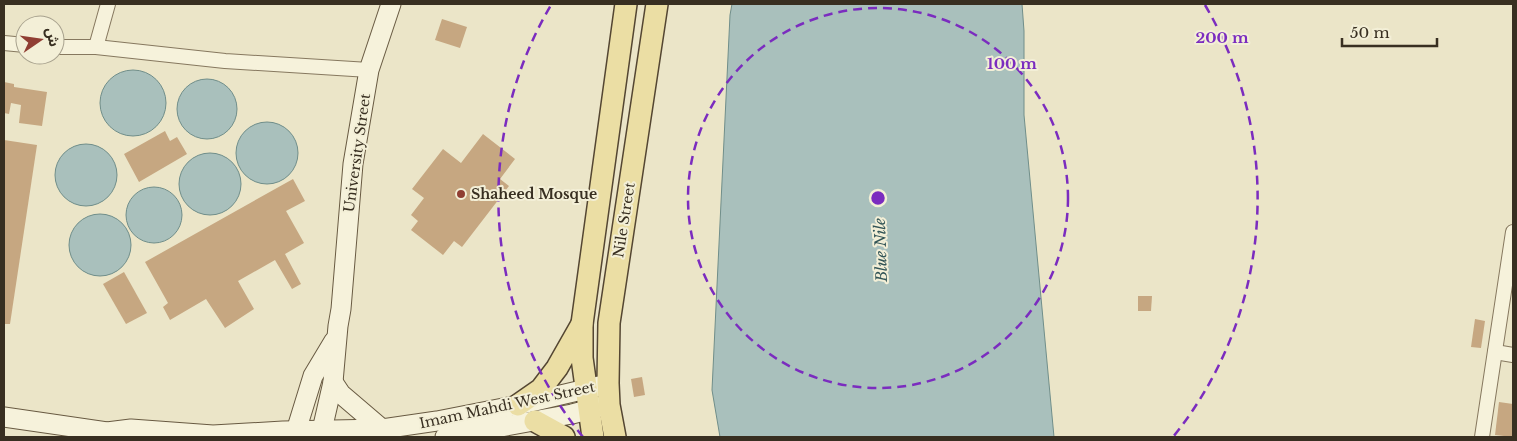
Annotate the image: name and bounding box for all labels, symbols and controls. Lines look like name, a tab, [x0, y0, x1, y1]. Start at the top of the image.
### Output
north arrow	[15, 15, 65, 65]
scale bar	[1342, 15, 1437, 47]
text: 50 m	[1350, 23, 1390, 42]
text: ش	[42, 26, 64, 48]
text: 200 m	[1196, 28, 1249, 47]
text: 100 m	[987, 54, 1037, 73]
street label: University Street	[340, 92, 374, 214]
street label: Nile Street	[609, 180, 639, 259]
place label: Shaheed Mosque	[471, 185, 597, 203]
marker: Shaheed Mosque	[455, 188, 467, 200]
centre of rings	[869, 189, 887, 207]
water label: Blue Nile	[870, 218, 891, 283]
street label: Imam Mahdi West Street	[418, 377, 597, 432]

